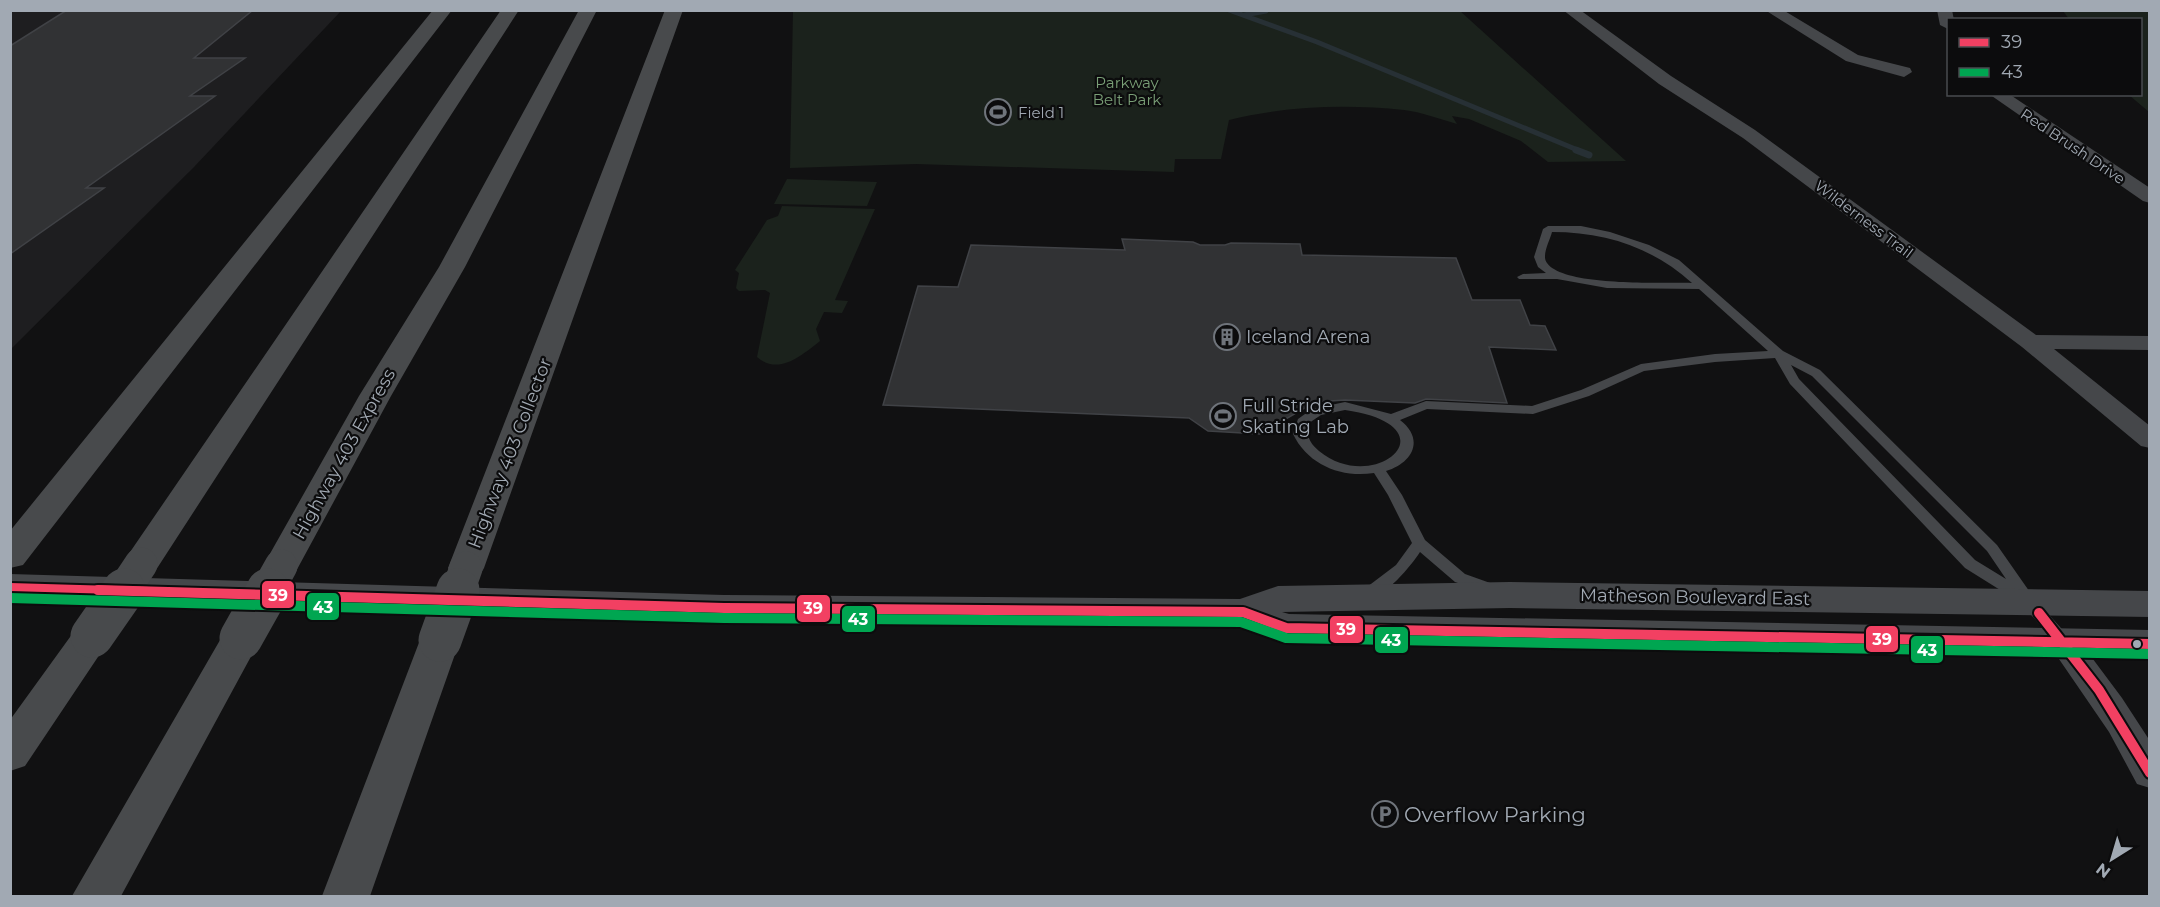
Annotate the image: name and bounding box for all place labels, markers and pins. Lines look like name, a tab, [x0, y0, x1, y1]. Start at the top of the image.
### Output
sports icon: Field 1	[983, 97, 1013, 127]
place label: Field 1	[1018, 103, 1064, 122]
building icon: Iceland Arena	[1212, 322, 1242, 352]
place label: Iceland Arena	[1246, 326, 1370, 348]
place label: Full Stride Skating Lab	[1242, 395, 1349, 438]
sports icon: Full Stride Skating Lab	[1208, 401, 1238, 431]
unlabelled marker	[2131, 638, 2143, 650]
parking icon: Overflow Parking	[1370, 799, 1400, 829]
place label: Overflow Parking	[1404, 802, 1586, 827]

